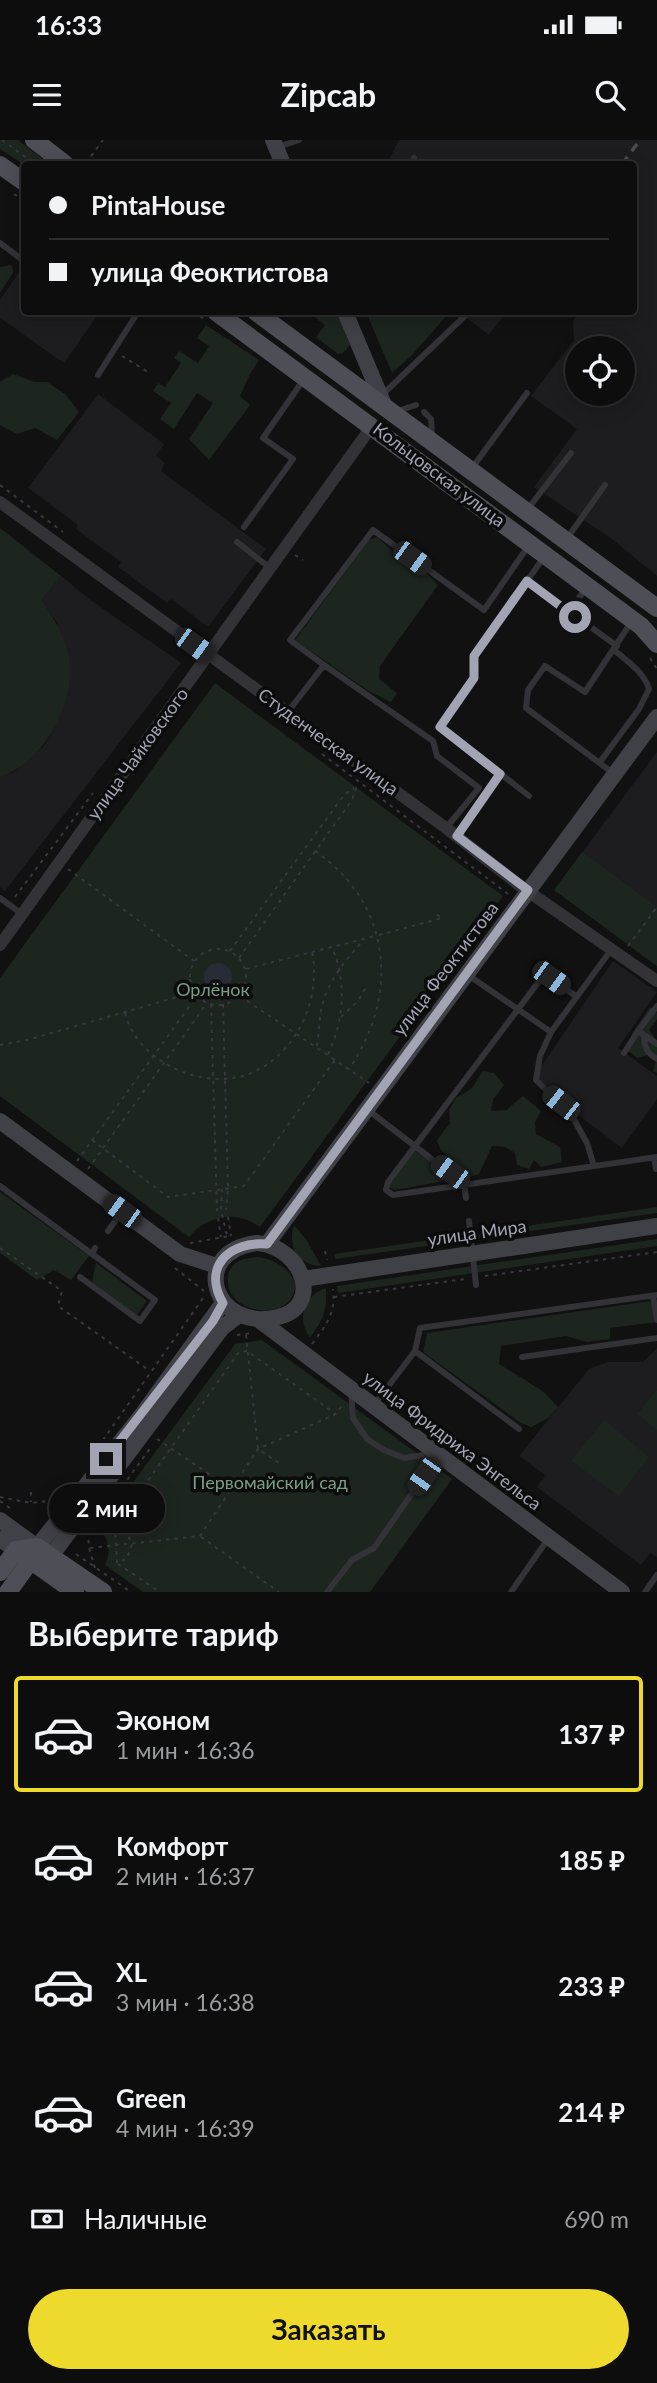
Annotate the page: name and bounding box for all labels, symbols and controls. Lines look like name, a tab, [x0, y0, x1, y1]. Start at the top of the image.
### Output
text: 16:33	[35, 9, 102, 41]
text: Zipcab	[281, 75, 376, 114]
icon: menu	[28, 76, 66, 114]
icon: search	[591, 76, 629, 114]
text: PintaHouse	[91, 189, 225, 221]
text: улица Феоктистова	[91, 256, 329, 288]
map controls	[565, 336, 635, 406]
button: locate	[565, 336, 635, 406]
street label: Кольцовская улица	[369, 417, 510, 531]
car	[389, 537, 436, 579]
route start	[559, 601, 591, 633]
car	[171, 624, 218, 666]
street label: улица Чайковского	[82, 683, 192, 824]
street label: Студенческая улица	[254, 683, 403, 799]
street label: улица Феоктистова	[388, 897, 503, 1040]
car	[528, 957, 575, 999]
park label: Орлёнок	[176, 978, 251, 1000]
car	[538, 1082, 585, 1124]
car	[427, 1151, 474, 1193]
car	[99, 1190, 146, 1232]
street label: улица Мира	[426, 1214, 528, 1250]
street label: улица Фридриха Энгельса	[359, 1366, 546, 1514]
route end	[90, 1443, 122, 1475]
car	[404, 1453, 445, 1499]
park label: Первомайский сад	[192, 1471, 348, 1493]
callout: 2 мин	[48, 1484, 164, 1532]
text: 2 мин	[76, 1494, 138, 1522]
text: Выберите тариф	[28, 1614, 279, 1653]
icon: car	[32, 1703, 95, 1766]
text: Эконом	[116, 1704, 210, 1736]
text: 137 ₽	[558, 1718, 625, 1750]
text: 1 мин · 16:36	[116, 1736, 255, 1764]
icon: car	[32, 1829, 95, 1892]
text: Комфорт	[116, 1830, 228, 1862]
text: 185 ₽	[558, 1844, 625, 1876]
text: 2 мин · 16:37	[116, 1862, 255, 1890]
icon: car	[32, 1955, 95, 2018]
text: XL	[116, 1956, 147, 1988]
text: 233 ₽	[558, 1970, 625, 2002]
text: 3 мин · 16:38	[116, 1988, 255, 2016]
icon: car	[32, 2081, 95, 2144]
text: Green	[116, 2082, 186, 2114]
text: 214 ₽	[558, 2096, 625, 2128]
text: 4 мин · 16:39	[116, 2114, 255, 2142]
icon: cash	[28, 2200, 66, 2238]
text: Наличные	[84, 2203, 207, 2235]
text: 690 m	[564, 2205, 629, 2233]
button: Заказать	[28, 2289, 629, 2369]

